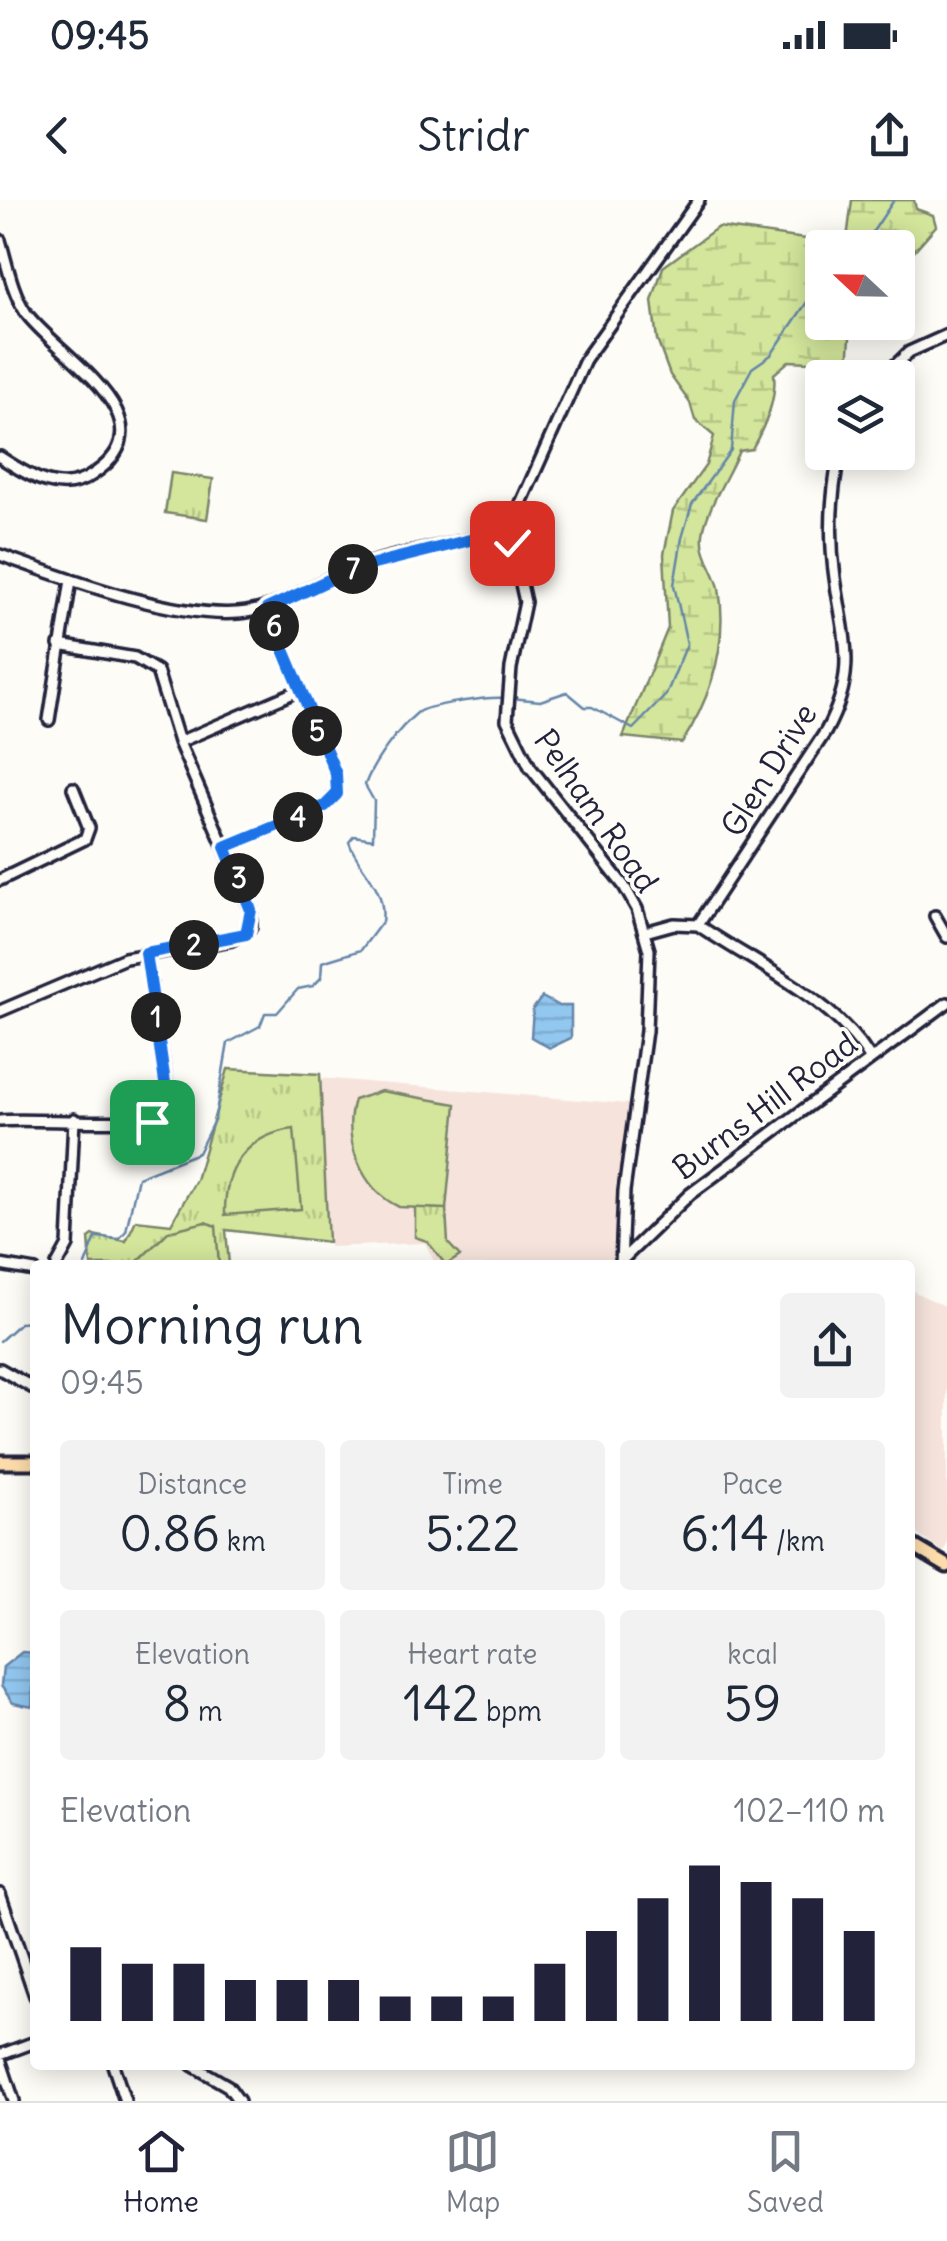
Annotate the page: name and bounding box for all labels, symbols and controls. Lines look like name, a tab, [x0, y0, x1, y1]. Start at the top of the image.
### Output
text: 09:45	[50, 12, 149, 59]
text: Stridr	[417, 107, 530, 163]
icon: back	[30, 108, 85, 163]
icon: share	[862, 108, 917, 163]
north arrow	[805, 230, 915, 340]
map controls	[805, 230, 915, 470]
button: layers	[805, 360, 915, 470]
pin	[470, 501, 555, 586]
icon: check	[485, 516, 540, 571]
pin: 7	[328, 544, 378, 594]
text: 7	[346, 551, 360, 587]
pin: 6	[249, 601, 299, 651]
text: 6	[266, 608, 282, 644]
street label: Glen Drive	[712, 696, 826, 844]
pin: 5	[292, 706, 342, 756]
text: 5	[309, 713, 325, 749]
street label: Pelham Road	[525, 721, 668, 900]
pin: 4	[273, 792, 323, 842]
text: 4	[290, 799, 306, 835]
pin: 3	[214, 853, 264, 903]
text: 3	[231, 860, 247, 896]
pin: 2	[169, 920, 219, 970]
text: 2	[186, 927, 202, 963]
pin: 1	[131, 992, 181, 1042]
text: 1	[150, 999, 162, 1035]
street label: Burns Hill Road	[664, 1023, 865, 1188]
pin	[110, 1080, 195, 1165]
icon: arrive	[125, 1095, 180, 1150]
text: Morning run	[60, 1290, 364, 1359]
button: share	[780, 1293, 885, 1398]
text: 09:45	[60, 1362, 144, 1403]
text: Distance	[138, 1466, 247, 1502]
text: Time	[442, 1466, 503, 1502]
text: Pace	[722, 1466, 783, 1502]
text: 0.86	[119, 1502, 220, 1565]
text: 5:22	[425, 1502, 520, 1565]
text: 6:14	[680, 1502, 769, 1565]
text: km	[220, 1523, 266, 1559]
text: /km	[769, 1523, 825, 1559]
text: Elevation	[135, 1636, 250, 1672]
text: Heart rate	[408, 1636, 537, 1672]
text: kcal	[727, 1636, 778, 1672]
text: 8	[162, 1672, 191, 1735]
text: 142	[403, 1672, 479, 1735]
text: 59	[724, 1672, 781, 1735]
text: m	[191, 1693, 223, 1729]
text: bpm	[479, 1693, 542, 1729]
text: Elevation	[60, 1790, 191, 1831]
text: 102–110 m	[733, 1790, 885, 1831]
tab: Home	[123, 2124, 199, 2220]
tab: Map	[445, 2124, 500, 2220]
tab: Saved	[747, 2124, 824, 2220]

